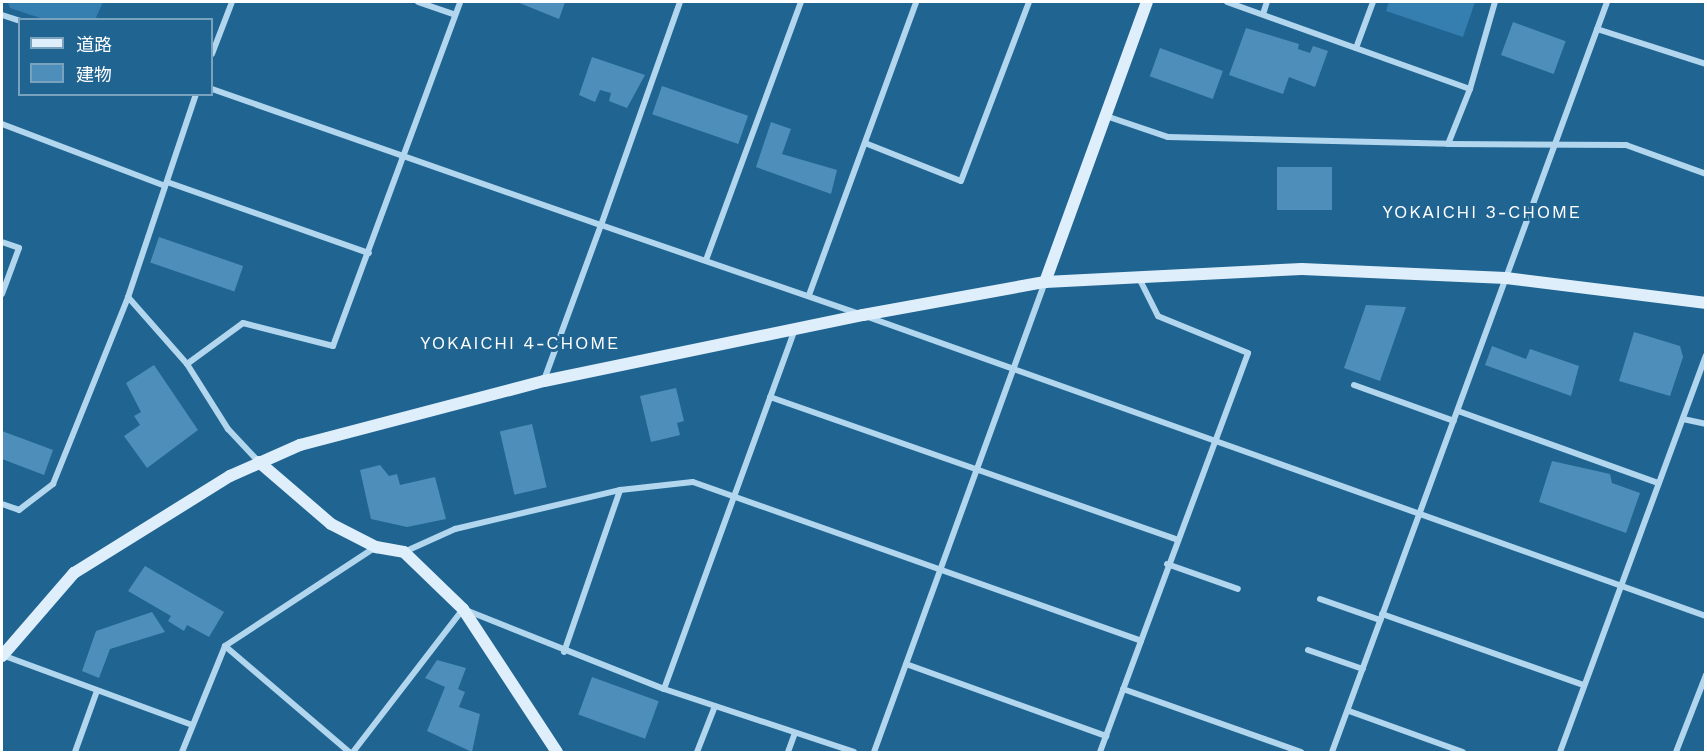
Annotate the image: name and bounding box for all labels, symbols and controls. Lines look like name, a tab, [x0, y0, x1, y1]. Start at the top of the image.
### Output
legend	[18, 18, 213, 96]
text: 道路	[76, 34, 112, 55]
text: 建物	[76, 64, 112, 85]
district label: YOKAICHI 3-CHOME	[1383, 201, 1581, 223]
district label: YOKAICHI 4-CHOME	[420, 332, 620, 354]

